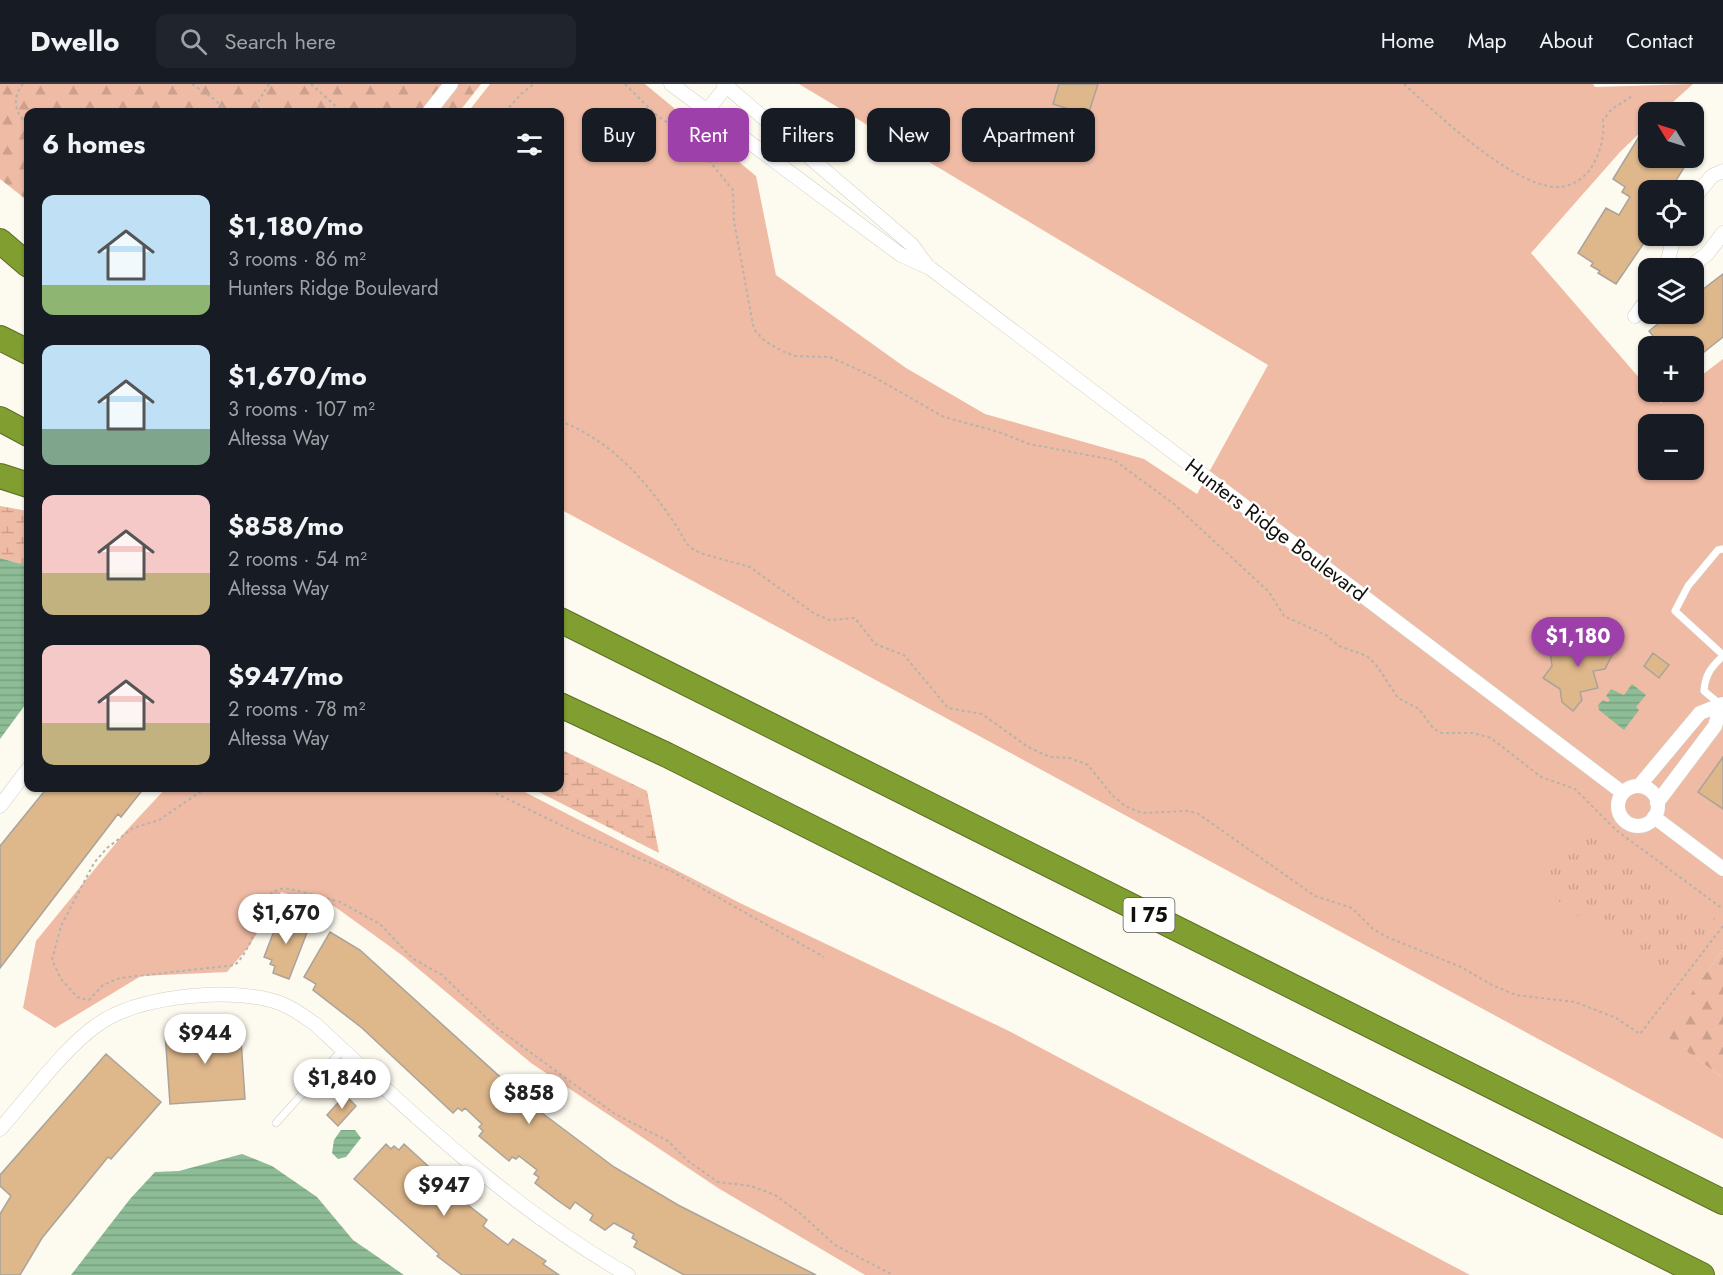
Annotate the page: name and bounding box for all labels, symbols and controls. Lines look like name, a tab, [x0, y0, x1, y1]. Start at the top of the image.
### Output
search box	[156, 14, 576, 68]
text: Dwello	[30, 21, 120, 62]
icon: search	[177, 25, 210, 58]
text: Search here	[225, 25, 336, 57]
text: Home	[1381, 26, 1434, 56]
text: Map	[1467, 26, 1507, 56]
text: About	[1540, 26, 1593, 56]
text: Contact	[1626, 26, 1693, 56]
north arrow	[1638, 102, 1704, 168]
map controls	[1638, 102, 1704, 480]
chip: Buy	[582, 108, 656, 162]
chip: Rent	[668, 108, 749, 162]
chip: Filters	[761, 108, 855, 162]
chip: New	[867, 108, 950, 162]
chip: Apartment	[962, 108, 1095, 162]
text: 6 homes	[42, 125, 145, 163]
icon: filters	[513, 128, 546, 161]
button: locate	[1638, 180, 1704, 246]
text: $1,180/mo	[228, 207, 363, 245]
icon: home	[90, 219, 162, 291]
text: 3 rooms · 86 m²	[228, 245, 366, 274]
button: layers	[1638, 258, 1704, 324]
text: Hunters Ridge Boulevard	[228, 274, 439, 303]
button: +	[1638, 336, 1704, 402]
text: $1,670/mo	[228, 357, 367, 395]
icon: home	[90, 369, 162, 441]
text: 3 rooms · 107 m²	[228, 395, 375, 424]
button: −	[1638, 414, 1704, 480]
text: Altessa Way	[228, 424, 329, 453]
street label: Hunters Ridge Boulevard	[1179, 451, 1373, 609]
text: $858/mo	[228, 507, 344, 545]
icon: home	[90, 519, 162, 591]
text: 2 rooms · 54 m²	[228, 545, 367, 574]
text: Altessa Way	[228, 574, 329, 603]
pin: $1,180	[1529, 617, 1627, 668]
text: $1,180	[1545, 622, 1611, 651]
text: $947/mo	[228, 657, 343, 695]
icon: home	[90, 669, 162, 741]
text: 2 rooms · 78 m²	[228, 695, 365, 724]
text: Altessa Way	[228, 724, 329, 753]
pin: $1,670	[237, 894, 335, 945]
road number: I 75	[1124, 898, 1174, 932]
text: $1,670	[252, 899, 320, 928]
pin: $944	[169, 1014, 241, 1065]
text: $944	[178, 1019, 232, 1048]
pin: $1,840	[293, 1059, 391, 1110]
text: $1,840	[308, 1064, 376, 1093]
pin: $858	[493, 1074, 565, 1125]
text: $858	[504, 1079, 554, 1108]
pin: $947	[408, 1166, 480, 1217]
text: $947	[418, 1171, 470, 1200]

